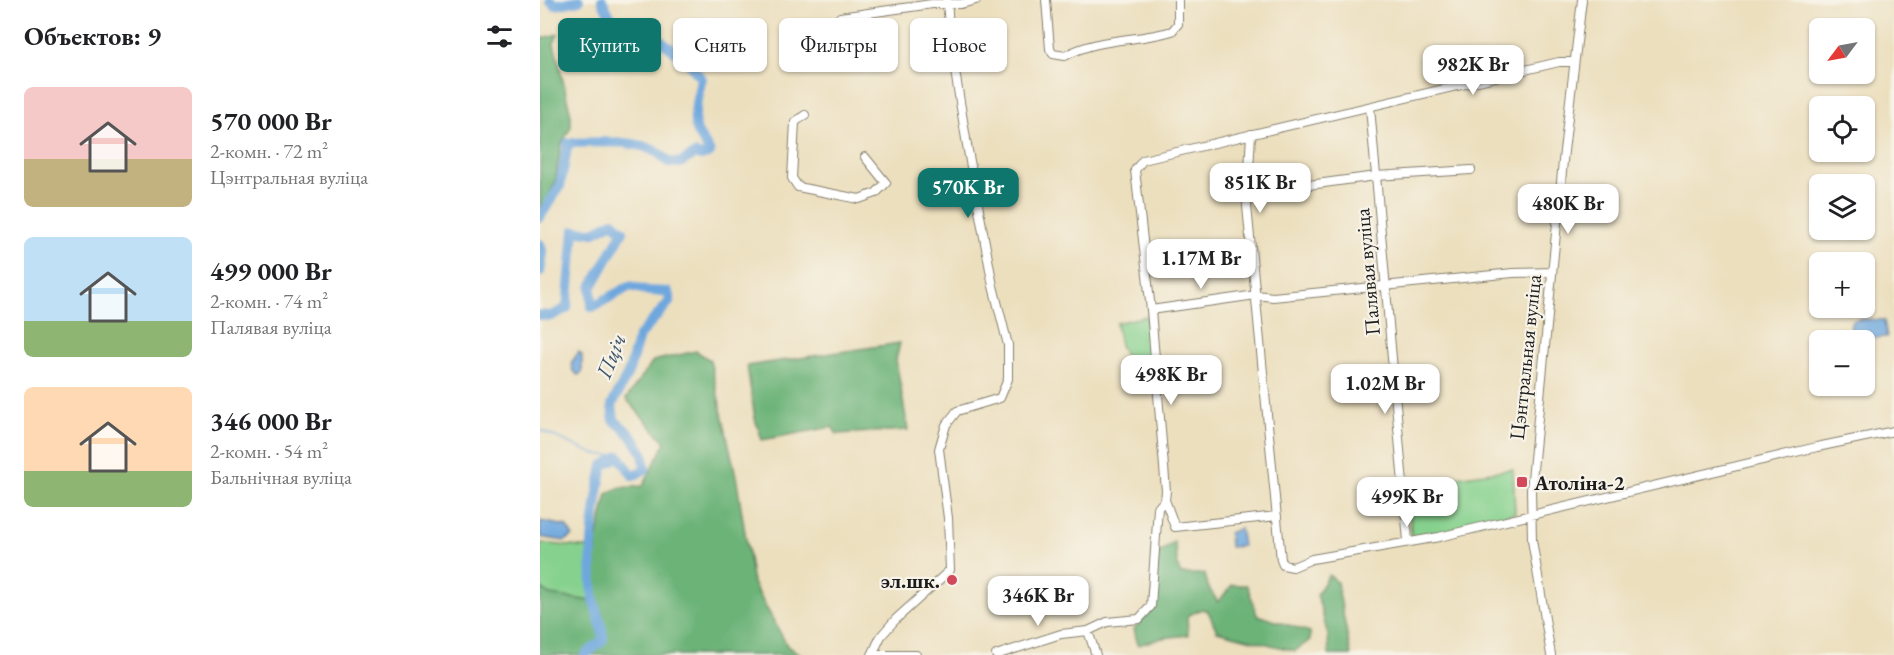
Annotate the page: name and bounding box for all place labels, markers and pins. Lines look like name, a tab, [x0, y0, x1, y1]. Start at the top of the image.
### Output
pin: 982K Br	[1418, 45, 1528, 96]
pin: 851K Br	[1205, 163, 1315, 214]
pin: 570K Br	[913, 168, 1023, 219]
pin: 480K Br	[1513, 184, 1623, 235]
pin: 1.17M Br	[1139, 239, 1263, 290]
pin: 498K Br	[1116, 355, 1226, 406]
pin: 1.02M Br	[1323, 364, 1447, 415]
place label: Атоліна-2	[1533, 469, 1625, 496]
marker: Атоліна-2	[1515, 475, 1529, 489]
pin: 499K Br	[1352, 477, 1462, 528]
place label: эл.шк.	[881, 567, 940, 594]
marker: эл.шк.	[945, 573, 959, 587]
pin: 346K Br	[983, 576, 1093, 627]

